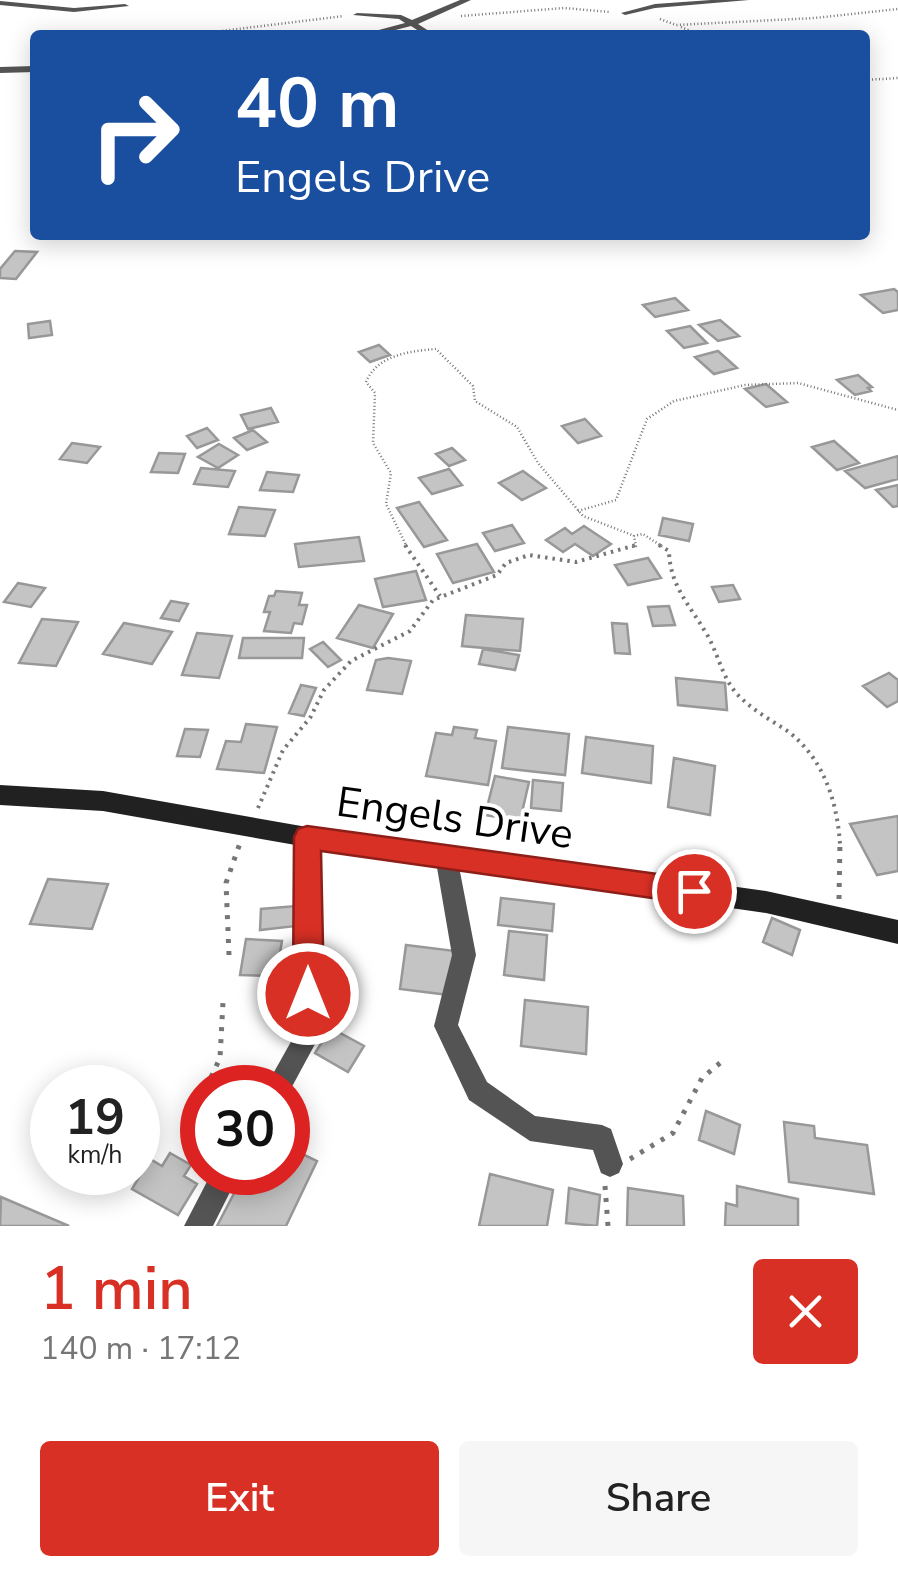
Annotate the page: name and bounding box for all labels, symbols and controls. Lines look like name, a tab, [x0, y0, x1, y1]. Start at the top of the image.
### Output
text: 40 m	[235, 56, 399, 152]
icon: right	[70, 70, 200, 200]
text: Engels Drive	[235, 147, 490, 208]
street label: Engels Drive	[333, 774, 577, 863]
pin	[652, 849, 737, 934]
icon: arrive	[667, 864, 722, 919]
position arrow	[256, 942, 360, 1046]
speed limit sign: 30	[180, 1065, 310, 1195]
text: 19	[65, 1083, 125, 1152]
text: km/h	[67, 1138, 123, 1172]
text: 1 min	[40, 1248, 193, 1330]
button: close	[753, 1259, 858, 1364]
text: 140 m · 17:12	[40, 1327, 241, 1370]
button: Exit	[40, 1441, 439, 1556]
button: Share	[459, 1441, 858, 1556]

